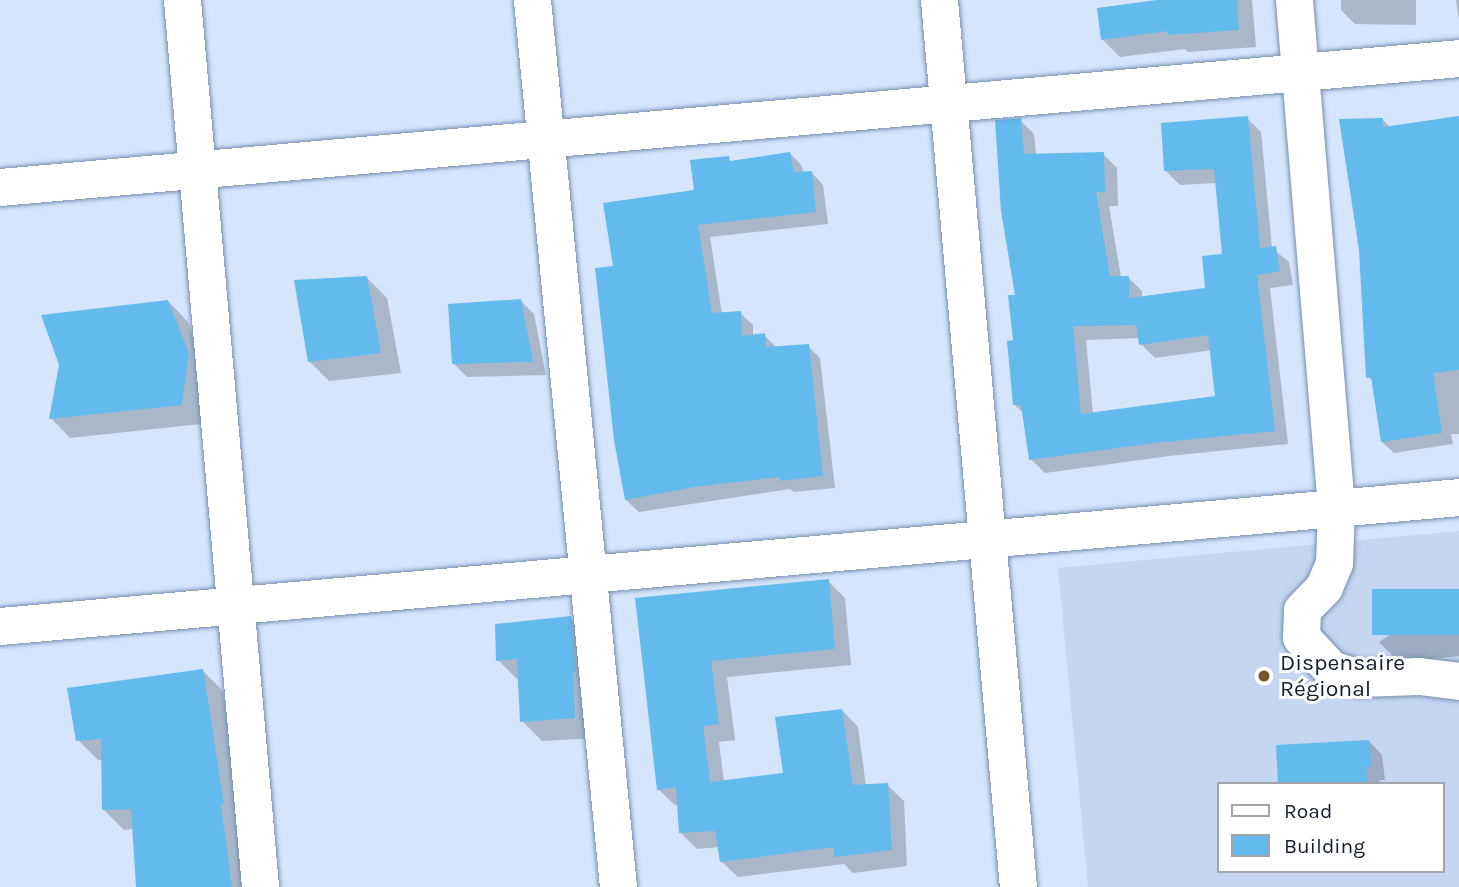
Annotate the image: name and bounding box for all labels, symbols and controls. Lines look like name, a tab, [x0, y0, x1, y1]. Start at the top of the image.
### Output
place label: Dispensaire Régional	[1280, 649, 1405, 703]
marker: Dispensaire Régional	[1254, 666, 1274, 686]
legend	[1218, 782, 1445, 873]
text: Road	[1284, 799, 1332, 823]
text: Building	[1284, 834, 1365, 858]

